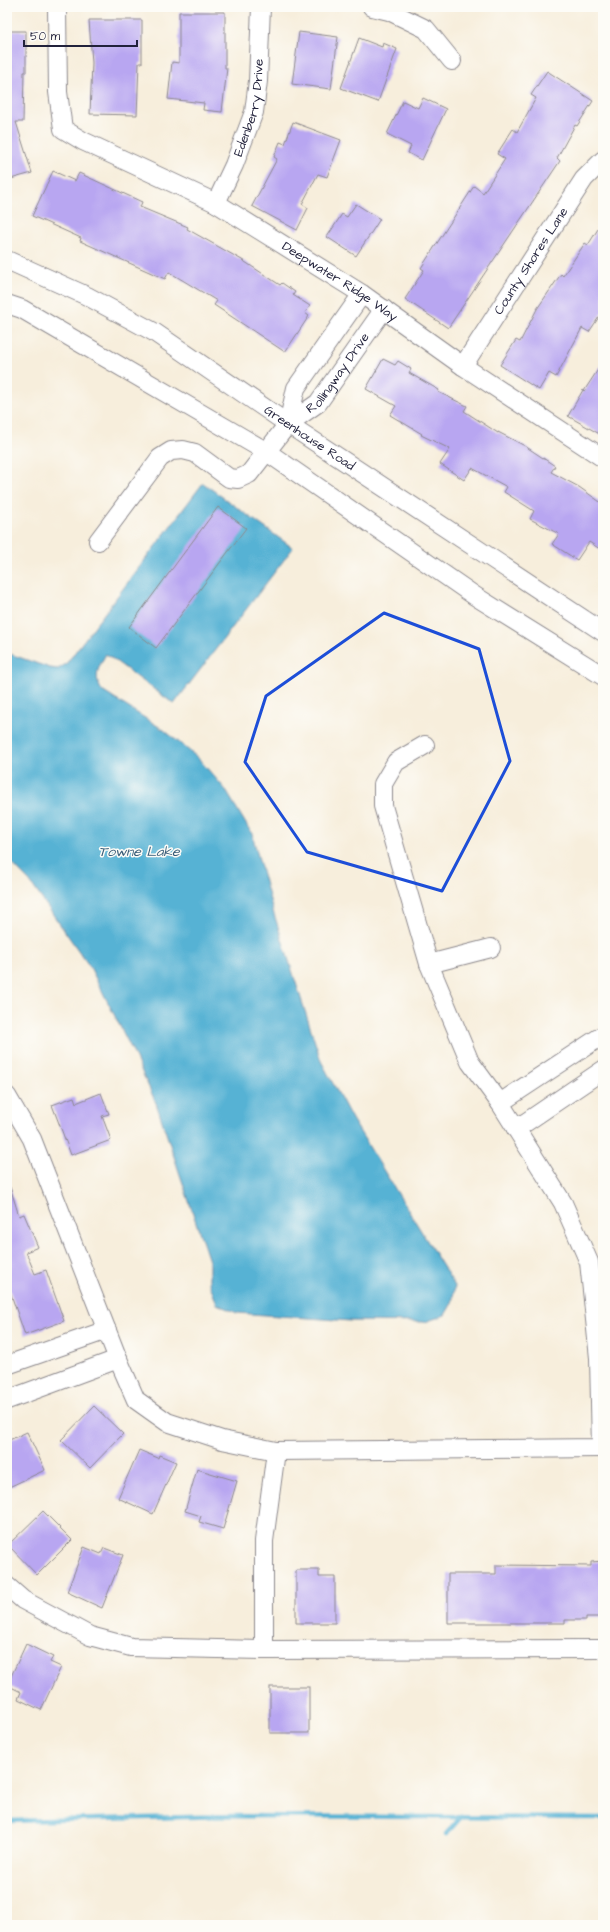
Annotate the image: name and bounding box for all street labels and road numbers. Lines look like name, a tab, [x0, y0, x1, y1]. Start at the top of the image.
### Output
street label: Edenberry Drive	[229, 58, 268, 159]
street label: County Shores Lane	[490, 204, 572, 318]
street label: Deepwater Ridge Way	[279, 237, 401, 326]
street label: Rollingway Drive	[302, 329, 374, 418]
street label: Greenhouse Road	[260, 401, 359, 475]

